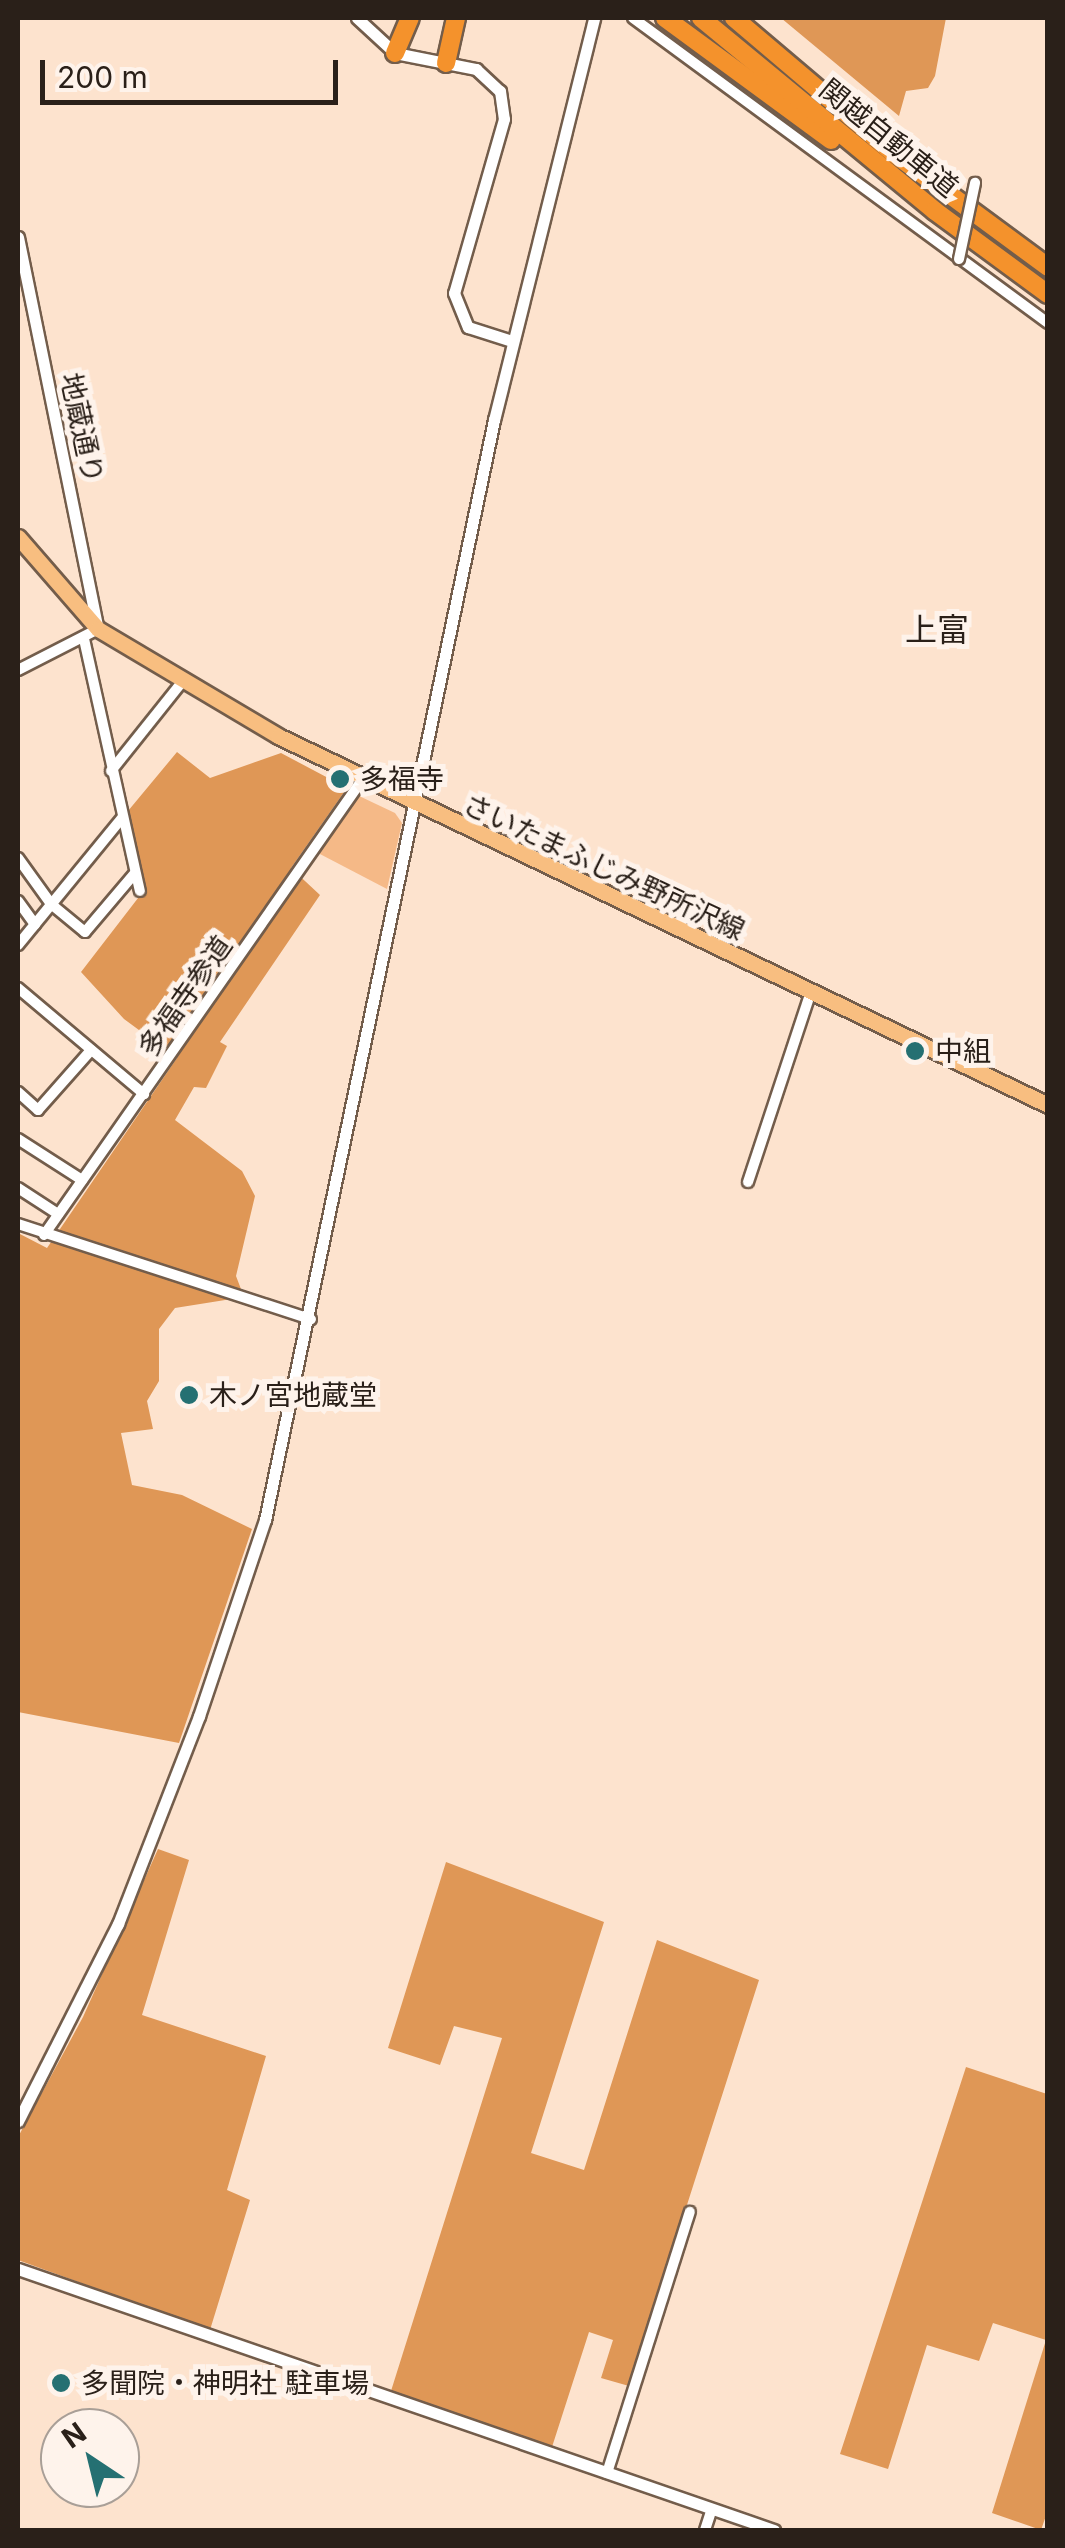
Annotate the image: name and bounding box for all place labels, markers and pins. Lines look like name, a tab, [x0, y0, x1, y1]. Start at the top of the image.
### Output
place label: 多福寺	[360, 762, 444, 796]
marker: 多福寺	[329, 768, 351, 790]
place label: 中組	[935, 1034, 991, 1068]
marker: 中組	[904, 1040, 926, 1062]
place label: 木ノ宮地蔵堂	[209, 1378, 377, 1412]
marker: 木ノ宮地蔵堂	[178, 1384, 200, 1406]
place label: 多聞院・神明社 駐車場	[81, 2366, 369, 2400]
marker: 多聞院・神明社 駐車場	[50, 2372, 72, 2394]

